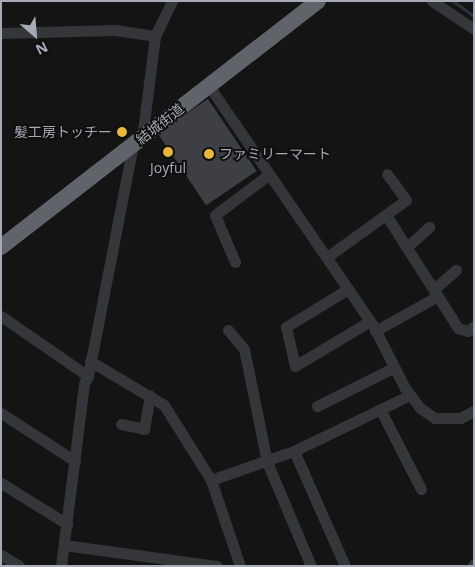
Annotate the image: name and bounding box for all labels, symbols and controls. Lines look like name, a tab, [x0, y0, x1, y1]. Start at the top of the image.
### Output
north arrow	[10, 10, 60, 60]
text: N	[33, 38, 51, 60]
street label: 結城街道	[133, 100, 187, 148]
place label: 髪工房トッチー	[14, 124, 112, 140]
marker: 髪工房トッチー	[116, 126, 128, 138]
marker: Joyful	[162, 146, 174, 158]
place label: ファミリーマート	[219, 146, 331, 162]
marker: ファミリーマート	[203, 148, 215, 160]
place label: Joyful	[150, 160, 186, 176]

